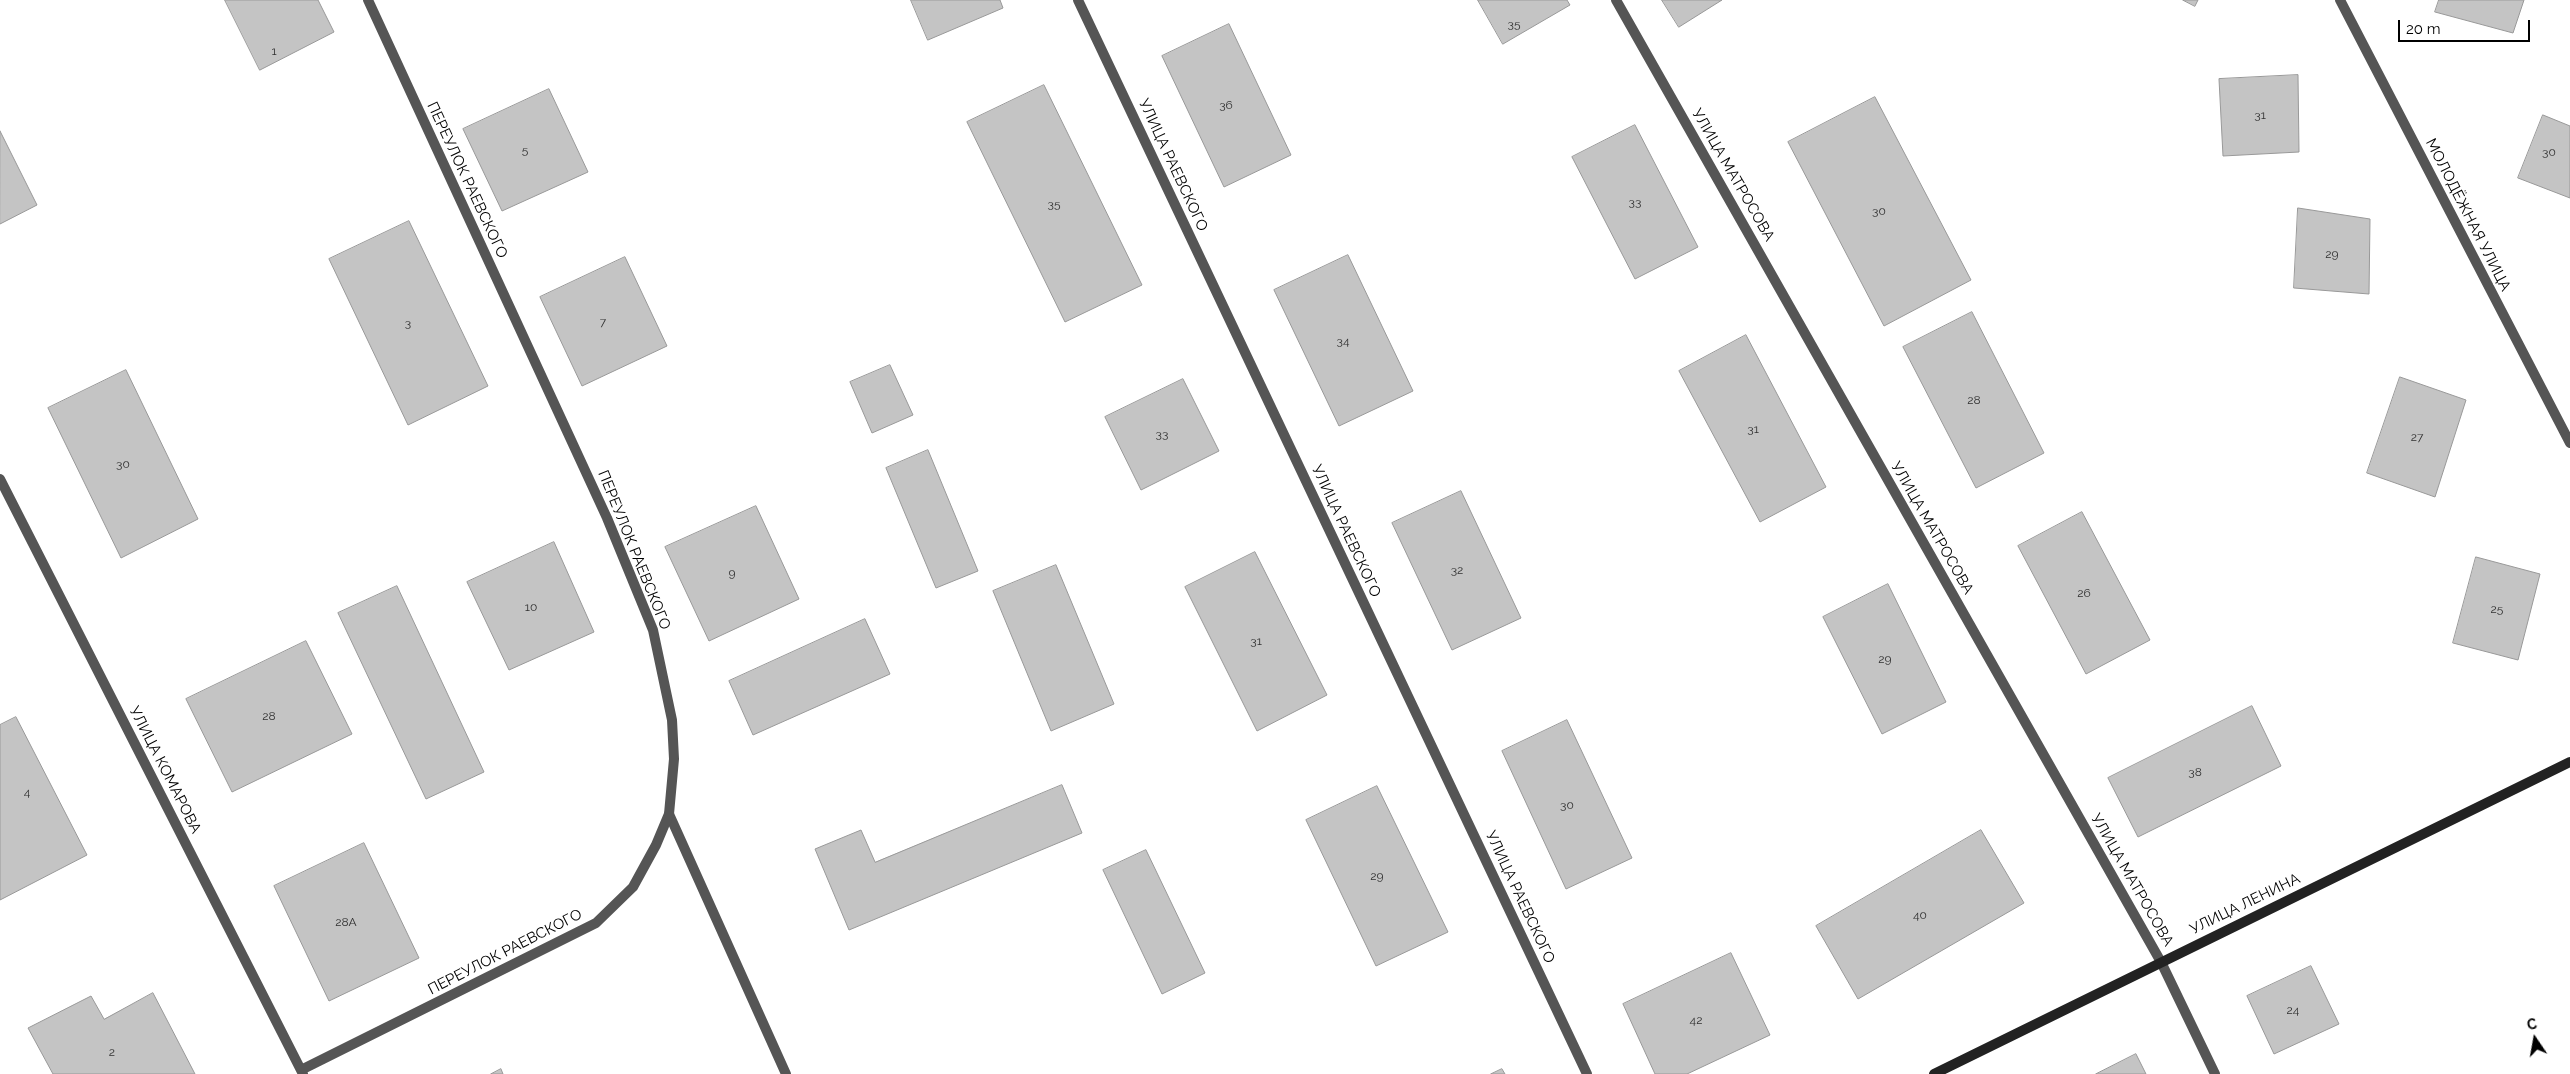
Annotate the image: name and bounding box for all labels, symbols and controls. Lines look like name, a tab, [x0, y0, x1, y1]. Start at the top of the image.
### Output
scale bar	[2400, 10, 2532, 42]
house number: 35	[1508, 17, 1520, 31]
text: 20 m	[2406, 20, 2441, 38]
house number: 1	[271, 44, 277, 58]
street label: УЛИЦА РАЕВСКОГО	[1134, 96, 1212, 234]
house number: 36	[1219, 98, 1233, 112]
street label: ПЕРЕУЛОК РАЕВСКОГО	[423, 99, 511, 261]
street label: УЛИЦА МАТРОСОВА	[1688, 106, 1778, 244]
house number: 31	[2254, 108, 2266, 122]
street label: МОЛОДЁЖНАЯ УЛИЦА	[2422, 136, 2514, 294]
house number: 5	[522, 143, 528, 157]
house number: 30	[2542, 145, 2556, 159]
house number: 33	[1629, 195, 1641, 209]
house number: 35	[1048, 197, 1060, 211]
house number: 30	[1872, 204, 1886, 218]
house number: 29	[2325, 247, 2339, 261]
house number: 7	[600, 315, 606, 329]
house number: 3	[405, 316, 411, 330]
house number: 34	[1337, 334, 1349, 348]
house number: 28	[1967, 393, 1981, 407]
house number: 31	[1747, 422, 1759, 436]
house number: 33	[1156, 427, 1168, 441]
house number: 27	[2411, 430, 2423, 444]
house number: 30	[116, 457, 130, 471]
street label: УЛИЦА МАТРОСОВА	[1887, 459, 1977, 597]
street label: УЛИЦА РАЕВСКОГО	[1307, 462, 1385, 600]
street label: ПЕРЕУЛОК РАЕВСКОГО	[594, 468, 674, 632]
house number: 32	[1451, 563, 1463, 577]
house number: 9	[728, 566, 736, 580]
house number: 26	[2077, 586, 2091, 600]
house number: 10	[525, 600, 537, 614]
house number: 25	[2491, 602, 2503, 616]
house number: 31	[1250, 634, 1262, 648]
house number: 29	[1878, 652, 1892, 666]
street label: УЛИЦА КОМАРОВА	[125, 703, 205, 837]
house number: 28	[262, 709, 276, 723]
house number: 38	[2188, 765, 2202, 779]
house number: 4	[24, 785, 30, 799]
house number: 30	[1560, 798, 1574, 812]
street label: УЛИЦА МАТРОСОВА	[2087, 811, 2177, 949]
street label: УЛИЦА РАЕВСКОГО	[1481, 828, 1559, 966]
house number: 29	[1370, 869, 1384, 883]
street label: УЛИЦА ЛЕНИНА	[2187, 870, 2303, 938]
street label: ПЕРЕУЛОК РАЕВСКОГО	[425, 905, 585, 999]
house number: 40	[1913, 908, 1927, 922]
house number: 28А	[335, 915, 357, 929]
house number: 24	[2287, 1003, 2299, 1017]
house number: 42	[1690, 1013, 1702, 1027]
north arrow	[2510, 1014, 2560, 1064]
text: С	[2526, 1016, 2538, 1033]
house number: 2	[109, 1045, 115, 1059]

